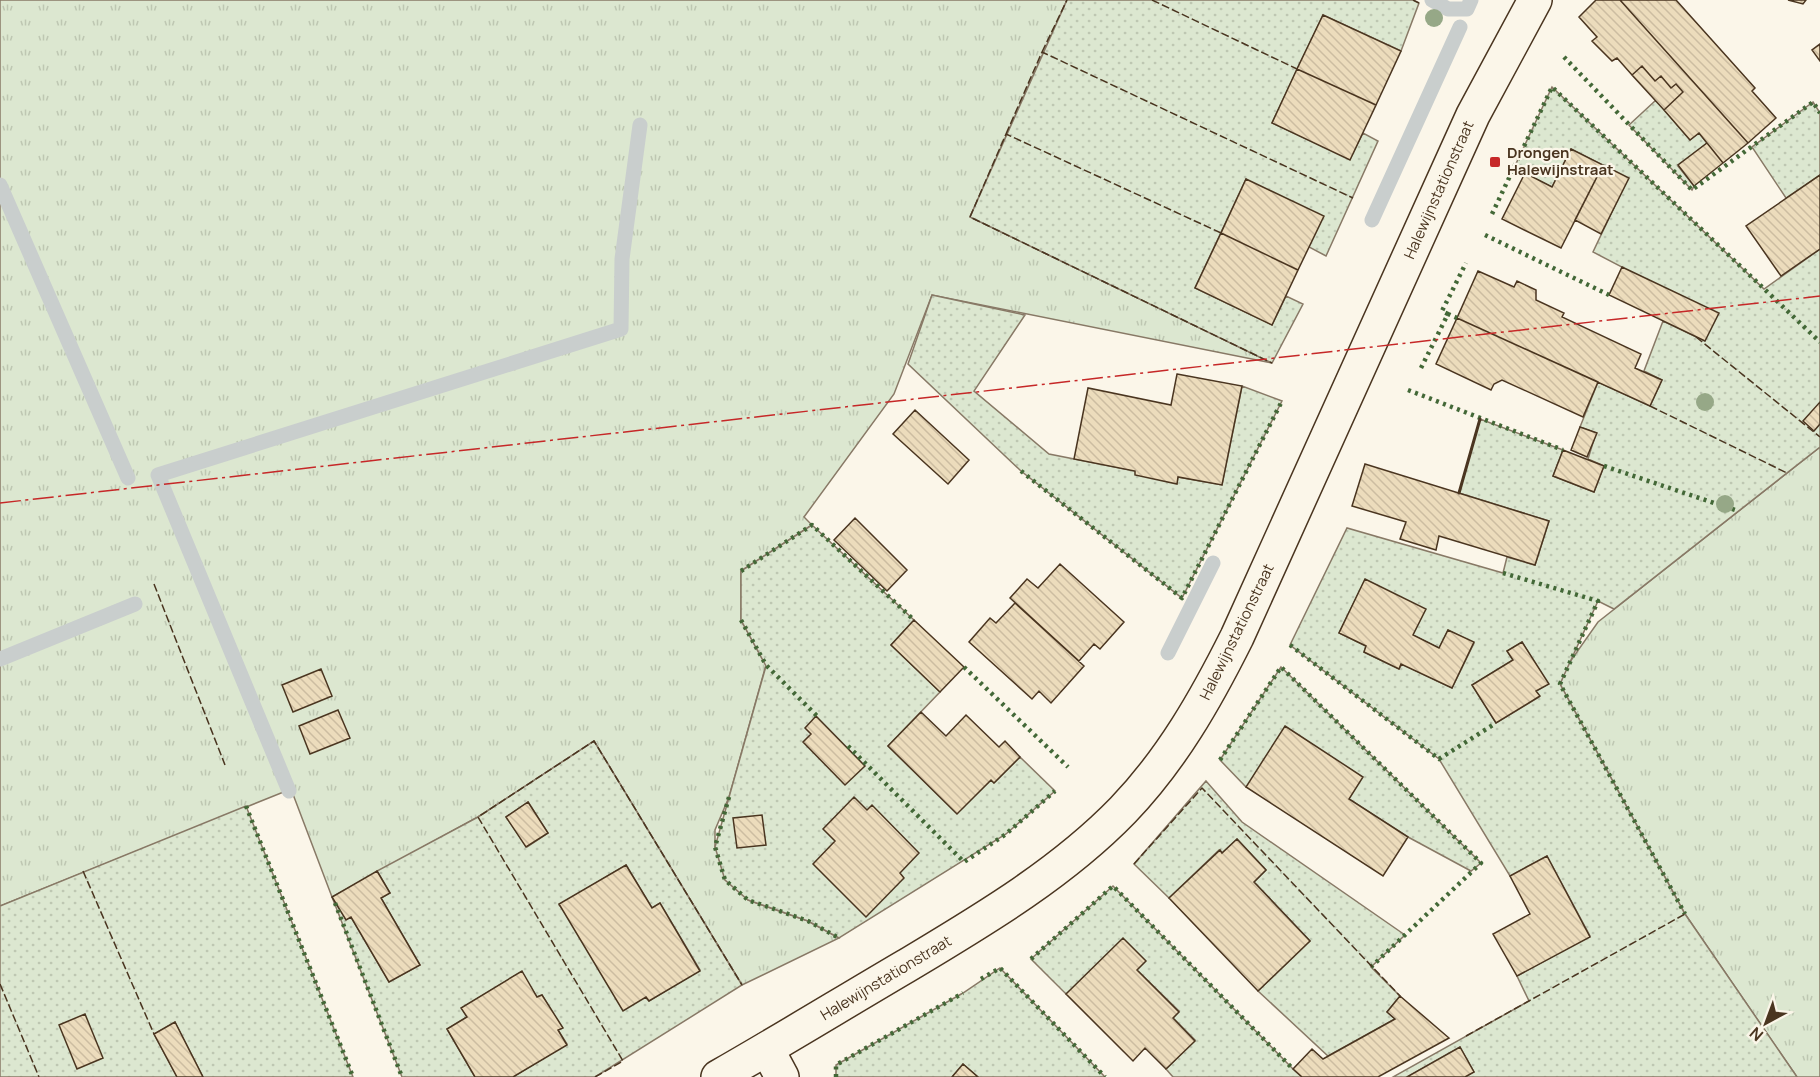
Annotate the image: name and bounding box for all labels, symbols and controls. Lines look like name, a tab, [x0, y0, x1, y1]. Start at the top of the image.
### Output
street label: Halewijnstationstraat	[1399, 117, 1479, 262]
place label: Drongen Halewijnstraat	[1507, 142, 1614, 180]
marker: Drongen Halewijnstraat	[1488, 155, 1502, 169]
street label: Halewijnstationstraat	[1194, 560, 1279, 704]
street label: Halewijnstationstraat	[816, 930, 955, 1025]
north arrow	[1736, 993, 1796, 1053]
text: N	[1745, 1022, 1768, 1046]

